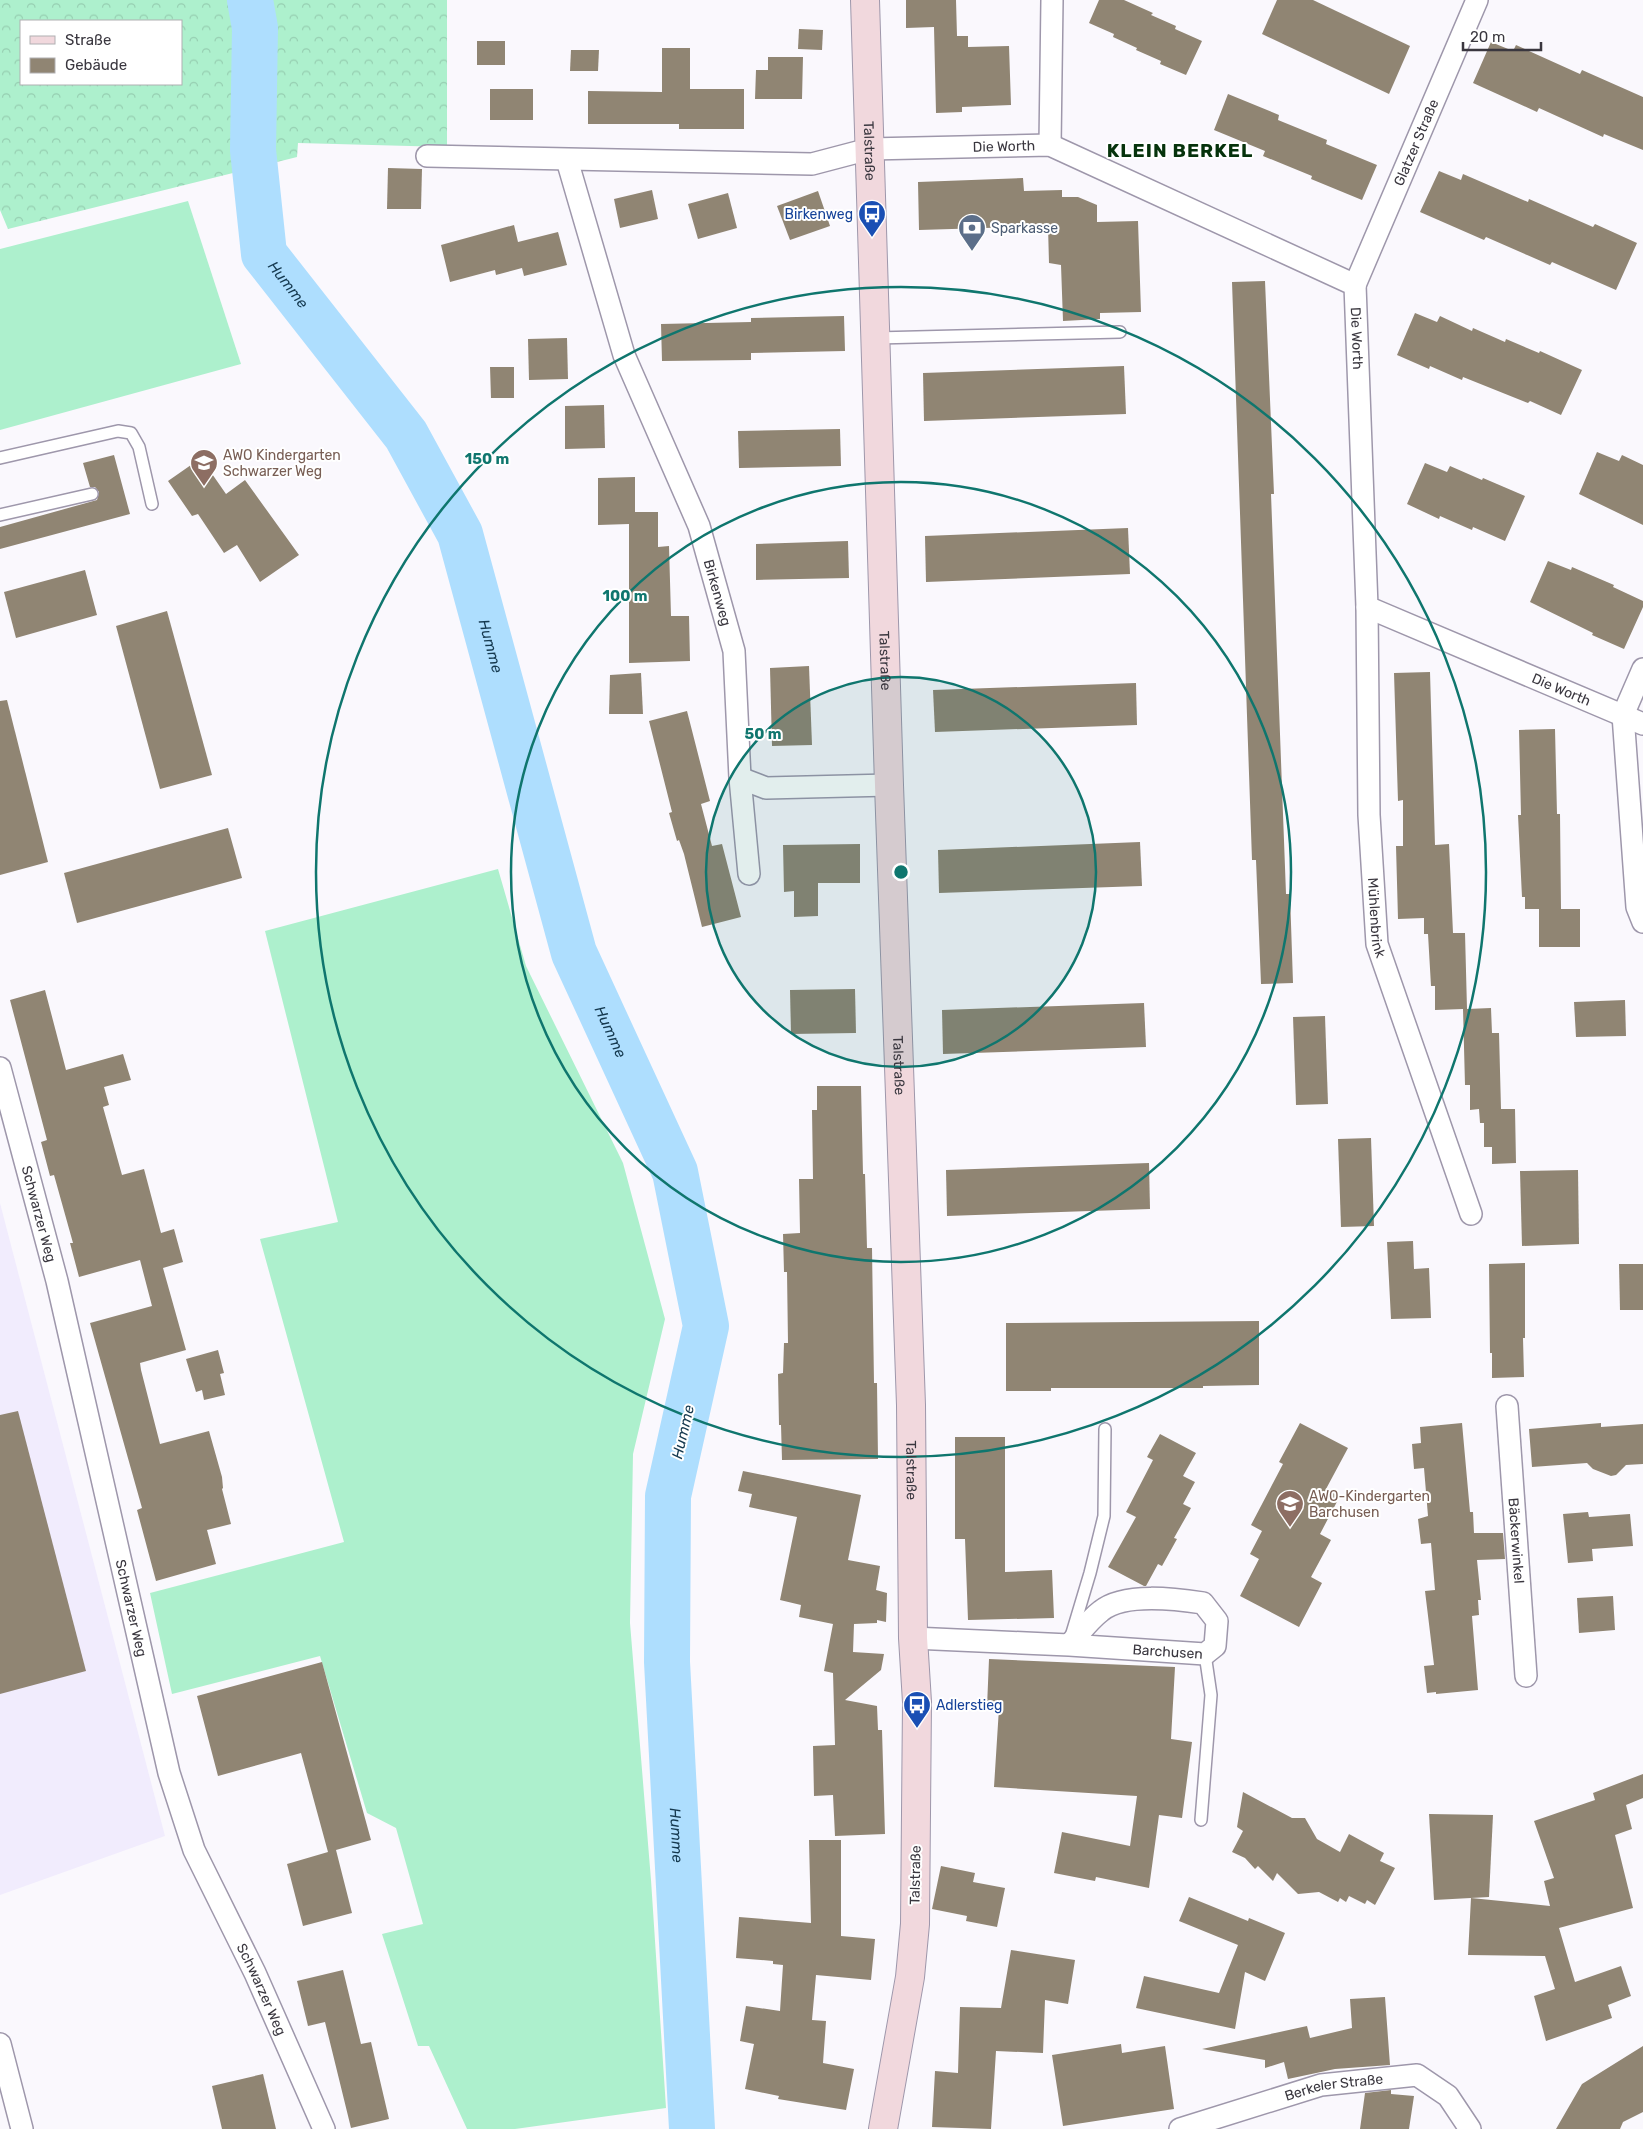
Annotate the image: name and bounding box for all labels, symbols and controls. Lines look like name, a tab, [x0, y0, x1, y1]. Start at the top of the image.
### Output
legend	[20, 20, 182, 85]
scale bar	[1463, 20, 1540, 52]
text: 20 m	[1470, 28, 1505, 46]
text: Straße	[65, 31, 111, 49]
text: Gebäude	[65, 56, 127, 74]
street label: Glatzer Straße	[1390, 97, 1443, 189]
street label: Talstraße	[860, 121, 879, 181]
street label: Die Worth	[973, 137, 1035, 156]
district label: KLEIN BERKEL	[1107, 139, 1253, 162]
bus stop icon: Birkenweg	[857, 199, 887, 238]
place label: Birkenweg	[785, 206, 853, 223]
bank icon: Sparkasse	[957, 213, 987, 252]
place label: Sparkasse	[991, 220, 1058, 237]
water label: Humme	[264, 258, 312, 312]
street label: Die Worth	[1347, 307, 1366, 370]
place label: AWO Kindergarten Schwarzer Weg	[223, 447, 341, 480]
school or university icon: AWO Kindergarten Schwarzer Weg	[189, 448, 219, 487]
text: 150 m	[465, 450, 509, 468]
street label: Birkenweg	[700, 557, 735, 628]
text: 100 m	[603, 587, 647, 605]
water label: Humme	[475, 617, 507, 675]
street label: Talstraße	[875, 631, 894, 691]
street label: Die Worth	[1529, 670, 1593, 710]
text: 50 m	[745, 725, 781, 743]
centre of rings	[892, 863, 910, 881]
street label: Mühlenbrink	[1364, 877, 1389, 961]
water label: Humme	[591, 1003, 630, 1061]
street label: Talstraße	[889, 1035, 908, 1096]
street label: Schwarzer Weg	[18, 1164, 60, 1264]
water label: Humme	[668, 1403, 698, 1461]
street label: Talstraße	[902, 1440, 920, 1500]
place label: AWO-Kindergarten Barchusen	[1309, 1488, 1430, 1521]
school or university icon: AWO-Kindergarten Barchusen	[1275, 1489, 1305, 1528]
street label: Bäckerwinkel	[1504, 1497, 1527, 1584]
street label: Schwarzer Weg	[112, 1558, 150, 1659]
street label: Barchusen	[1132, 1641, 1203, 1663]
bus stop icon: Adlerstieg	[902, 1690, 932, 1729]
place label: Adlerstieg	[936, 1697, 1002, 1714]
water label: Humme	[666, 1807, 687, 1864]
street label: Talstraße	[906, 1845, 925, 1905]
street label: Schwarzer Weg	[233, 1941, 290, 2038]
street label: Berkeler Straße	[1283, 2071, 1384, 2105]

